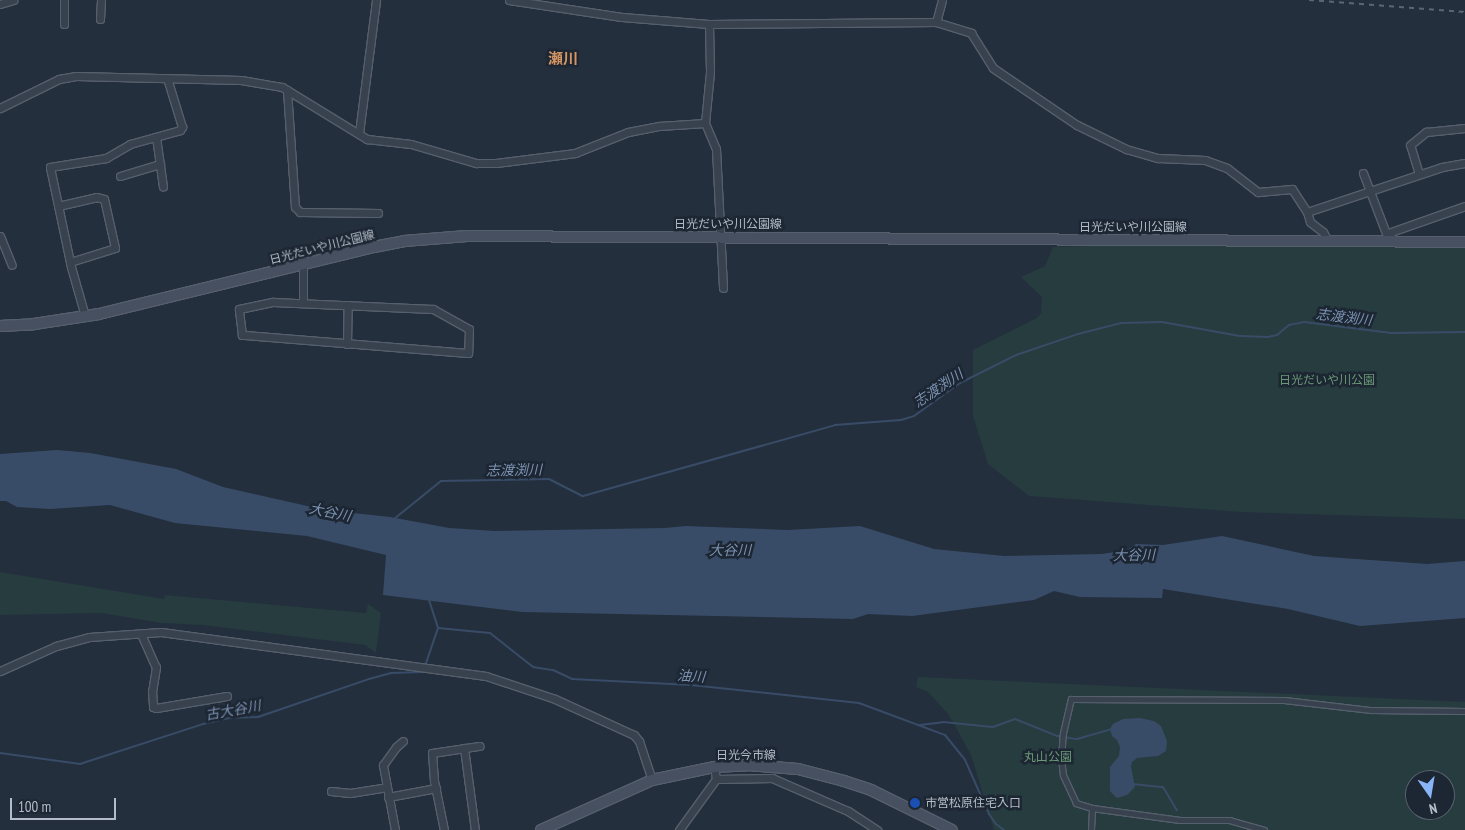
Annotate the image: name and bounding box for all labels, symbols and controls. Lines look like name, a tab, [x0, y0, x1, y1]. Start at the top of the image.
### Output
district label: 瀬川	[548, 50, 578, 68]
street label: 日光だいや川公園線	[674, 217, 782, 231]
street label: 日光だいや川公園線	[1079, 220, 1187, 234]
street label: 日光だいや川公園線	[268, 227, 376, 267]
water label: 志渡渕川	[1315, 305, 1373, 329]
water label: 志渡渕川	[910, 365, 966, 411]
park label: 日光だいや川公園	[1279, 373, 1375, 387]
water label: 志渡渕川	[486, 461, 542, 479]
water label: 大谷川	[308, 500, 352, 524]
water label: 大谷川	[709, 542, 751, 558]
water label: 大谷川	[1113, 546, 1155, 564]
water label: 油川	[676, 667, 706, 685]
water label: 古大谷川	[204, 697, 262, 723]
street label: 日光今市線	[716, 748, 776, 762]
park label: 丸山公園	[1024, 750, 1072, 764]
north arrow	[1405, 770, 1455, 820]
scale bar	[12, 788, 119, 820]
place label: 市営松原住宅入口	[925, 796, 1021, 810]
text: 100 m	[18, 797, 51, 816]
marker: 市営松原住宅入口	[909, 797, 921, 809]
text: N	[1427, 799, 1439, 818]

